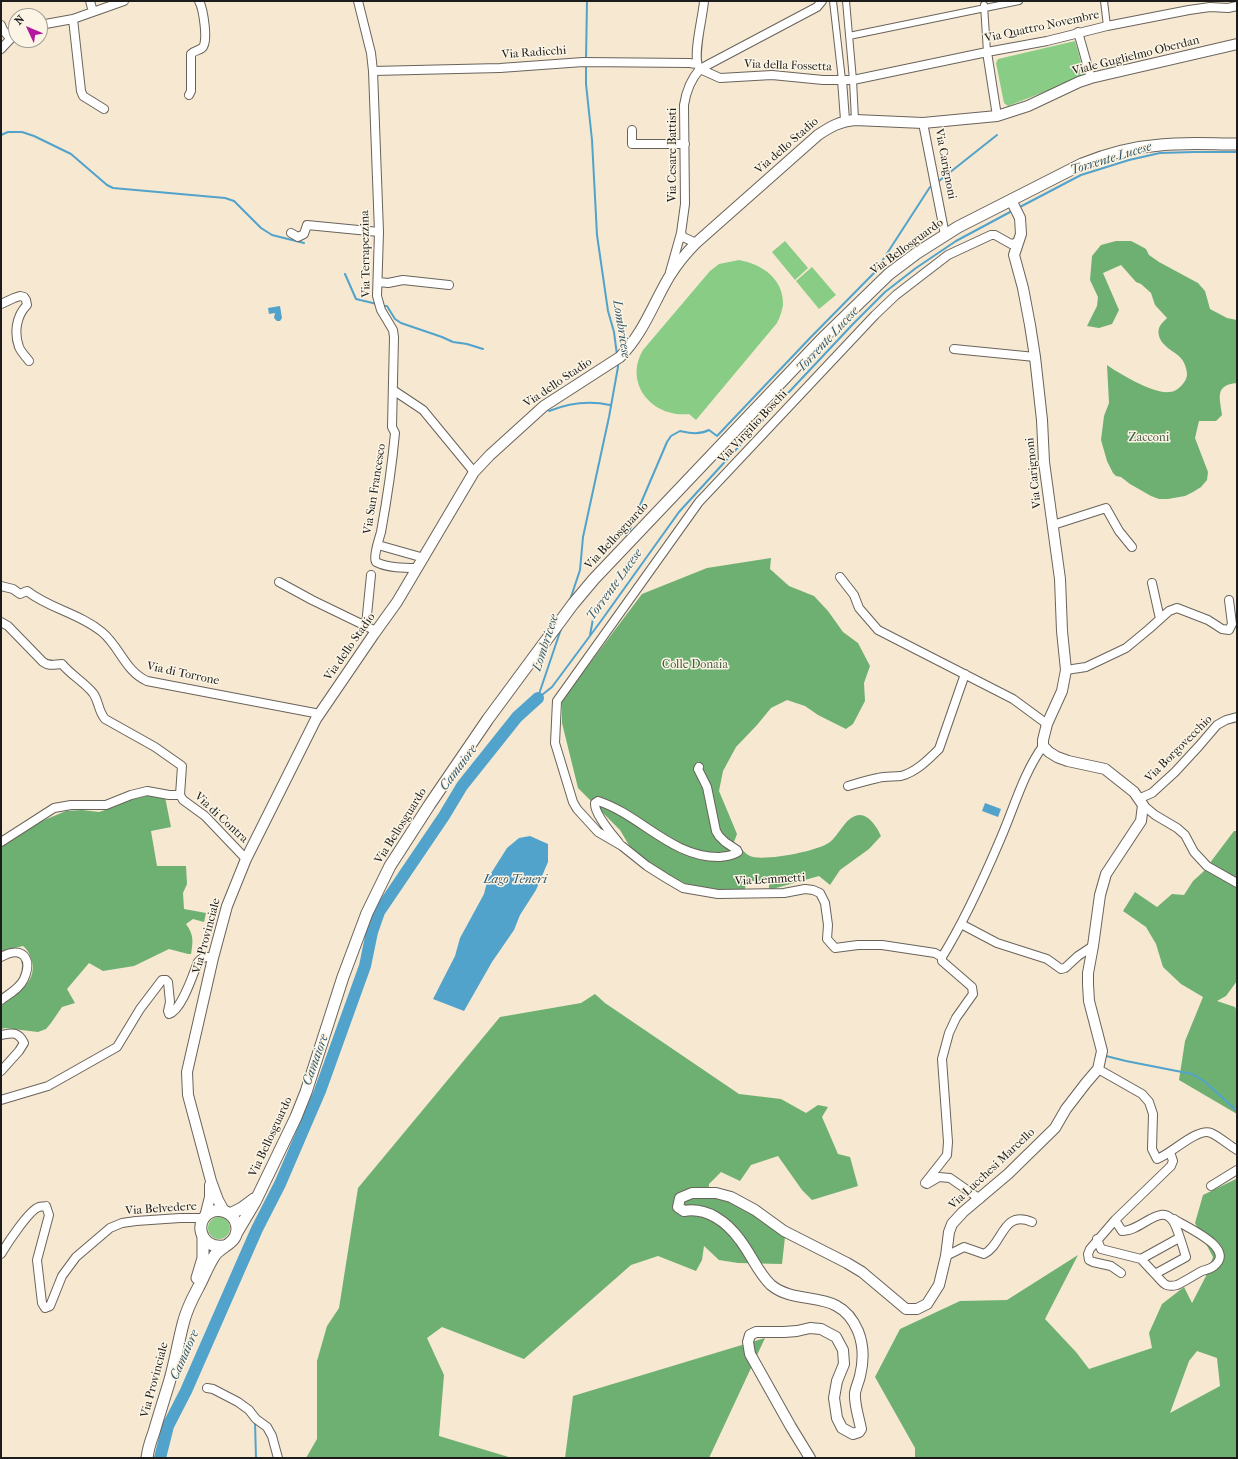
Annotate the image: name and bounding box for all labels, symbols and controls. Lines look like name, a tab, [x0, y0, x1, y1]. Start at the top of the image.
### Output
north arrow	[8, 8, 48, 48]
street label: Via Quattro Novembre	[983, 8, 1101, 46]
text: N	[12, 12, 27, 28]
street label: Viale Guglielmo Oberdan	[1071, 33, 1201, 79]
street label: Via Radicchi	[501, 44, 567, 62]
street label: Via della Fossetta	[744, 57, 832, 75]
street label: Via Cesare Battisti	[666, 108, 680, 202]
street label: Via dello Stadio	[752, 115, 822, 177]
street label: Via Carignoni	[931, 127, 959, 201]
water label: Torrente Lucese	[1068, 139, 1154, 179]
street label: Via Terrapezzina	[358, 210, 374, 298]
street label: Via Bellosguardo	[868, 216, 946, 278]
water label: Lombricese	[609, 299, 633, 359]
water label: Torrente Lucese	[794, 304, 862, 376]
street label: Via dello Stadio	[521, 355, 595, 411]
street label: Via Virgilio Boschi	[715, 387, 791, 467]
park label: Zacconi	[1129, 431, 1169, 445]
street label: Via Carignoni	[1023, 437, 1045, 509]
street label: Via San Francesco	[361, 443, 389, 535]
street label: Via Bellosguardo	[582, 499, 652, 573]
water label: Torrente Lucese	[584, 546, 646, 624]
street label: Via dello Stadio	[321, 610, 379, 684]
water label: Lombricese	[529, 613, 563, 673]
park label: Colle Donaia	[662, 658, 728, 672]
street label: Via di Torrone	[145, 659, 221, 689]
street label: Via Borgovecchio	[1142, 712, 1216, 786]
water label: Camaiore	[437, 742, 481, 794]
street label: Via Bellosguardo	[372, 785, 430, 867]
street label: Via di Contra	[191, 790, 251, 846]
street label: Via Lemmetti	[734, 871, 806, 889]
water label: Lago Teneri	[483, 872, 547, 888]
street label: Via Provinciale	[190, 897, 224, 975]
water label: Camaiore	[300, 1032, 332, 1088]
street label: Via Bellosguardo	[246, 1095, 296, 1179]
street label: Via Lucchesi Marcello	[946, 1125, 1038, 1213]
street label: Via Belvedere	[125, 1199, 197, 1219]
water label: Camaiore	[167, 1328, 203, 1382]
street label: Via Provinciale	[138, 1341, 172, 1419]

